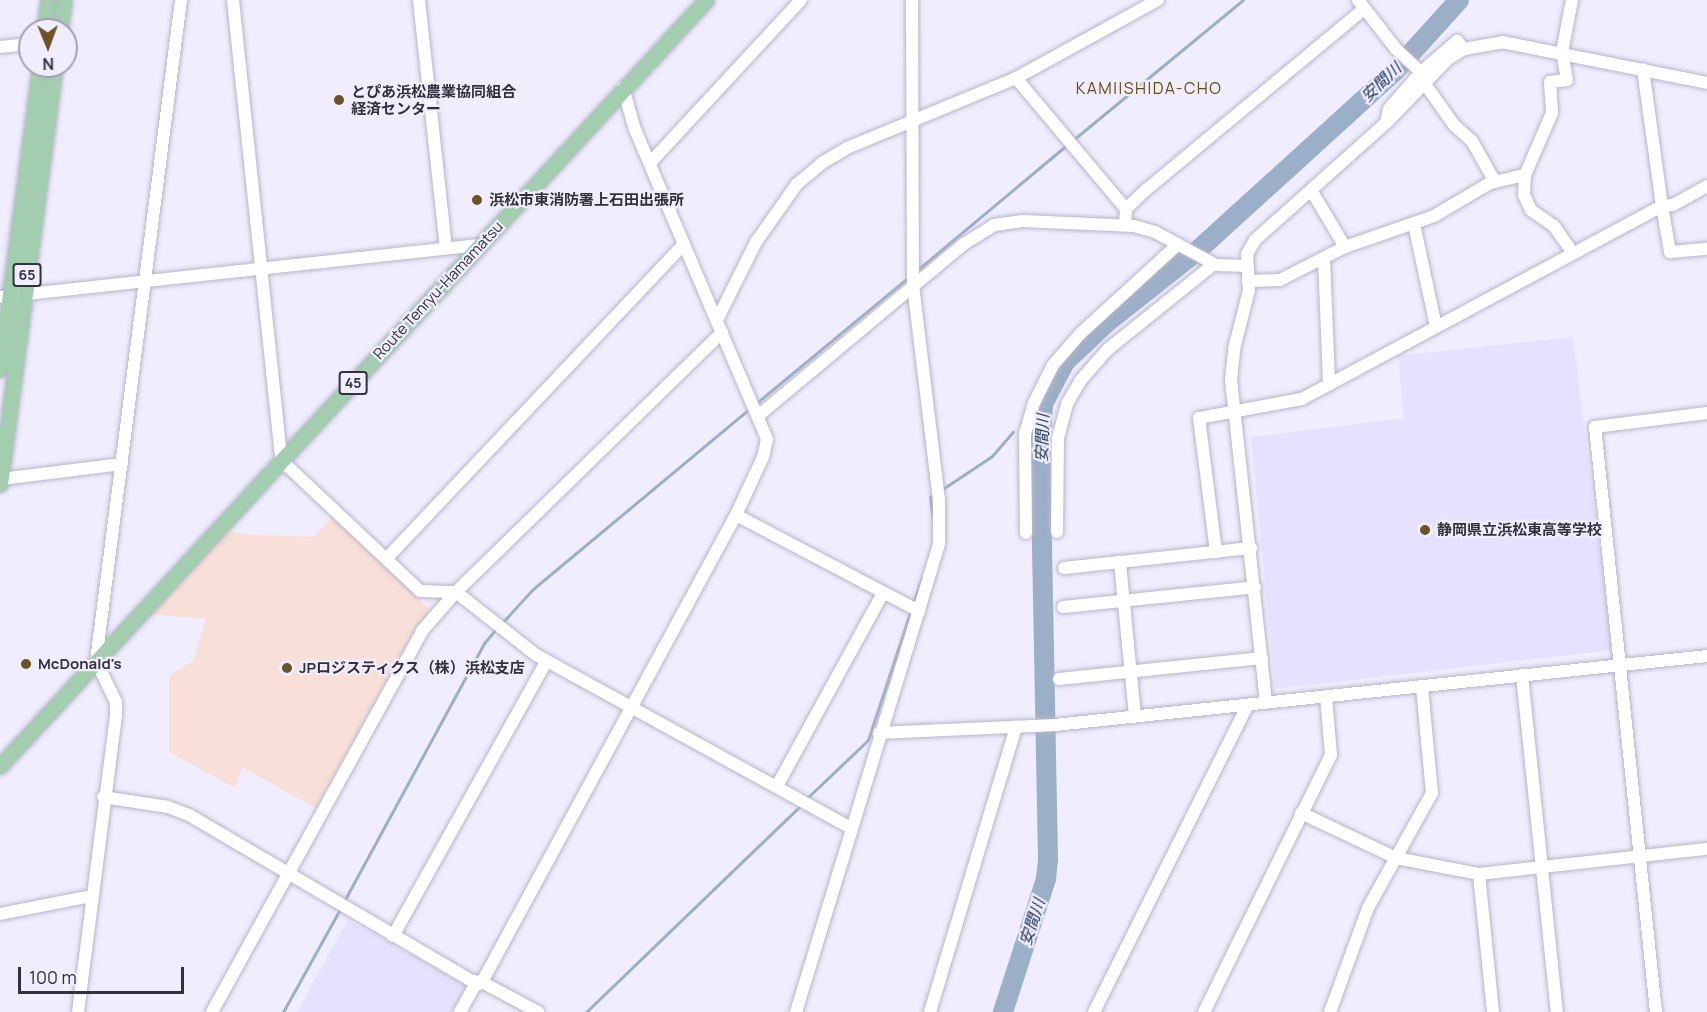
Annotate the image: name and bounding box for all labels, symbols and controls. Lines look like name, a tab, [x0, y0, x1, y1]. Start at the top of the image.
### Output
north arrow	[18, 18, 78, 78]
text: N	[42, 53, 54, 75]
water label: 安間川	[1357, 58, 1405, 106]
district label: KAMIISHIDA-CHO	[1075, 78, 1223, 98]
place label: とぴあ浜松農業協同組合 経済センター	[351, 82, 516, 117]
marker: とぴあ浜松農業協同組合 経済センター	[332, 93, 346, 107]
place label: 浜松市東消防署上石田出張所	[489, 191, 684, 209]
marker: 浜松市東消防署上石田出張所	[470, 193, 484, 207]
street label: Route Tenryu-Hamamatsu	[369, 217, 507, 363]
road number: 65	[12, 264, 42, 286]
road number: 45	[338, 372, 368, 394]
water label: 安間川	[1032, 414, 1052, 462]
place label: 静岡県立浜松東高等学校	[1437, 521, 1602, 539]
marker: 静岡県立浜松東高等学校	[1418, 523, 1432, 537]
place label: McDonald's	[38, 655, 122, 673]
marker: McDonald's	[19, 657, 33, 671]
place label: JPロジスティクス（株）浜松支店	[299, 659, 526, 677]
marker: JPロジスティクス（株）浜松支店	[280, 661, 294, 675]
water label: 安間川	[1015, 896, 1049, 948]
scale bar	[21, 955, 188, 993]
text: 100 m	[29, 965, 77, 989]

